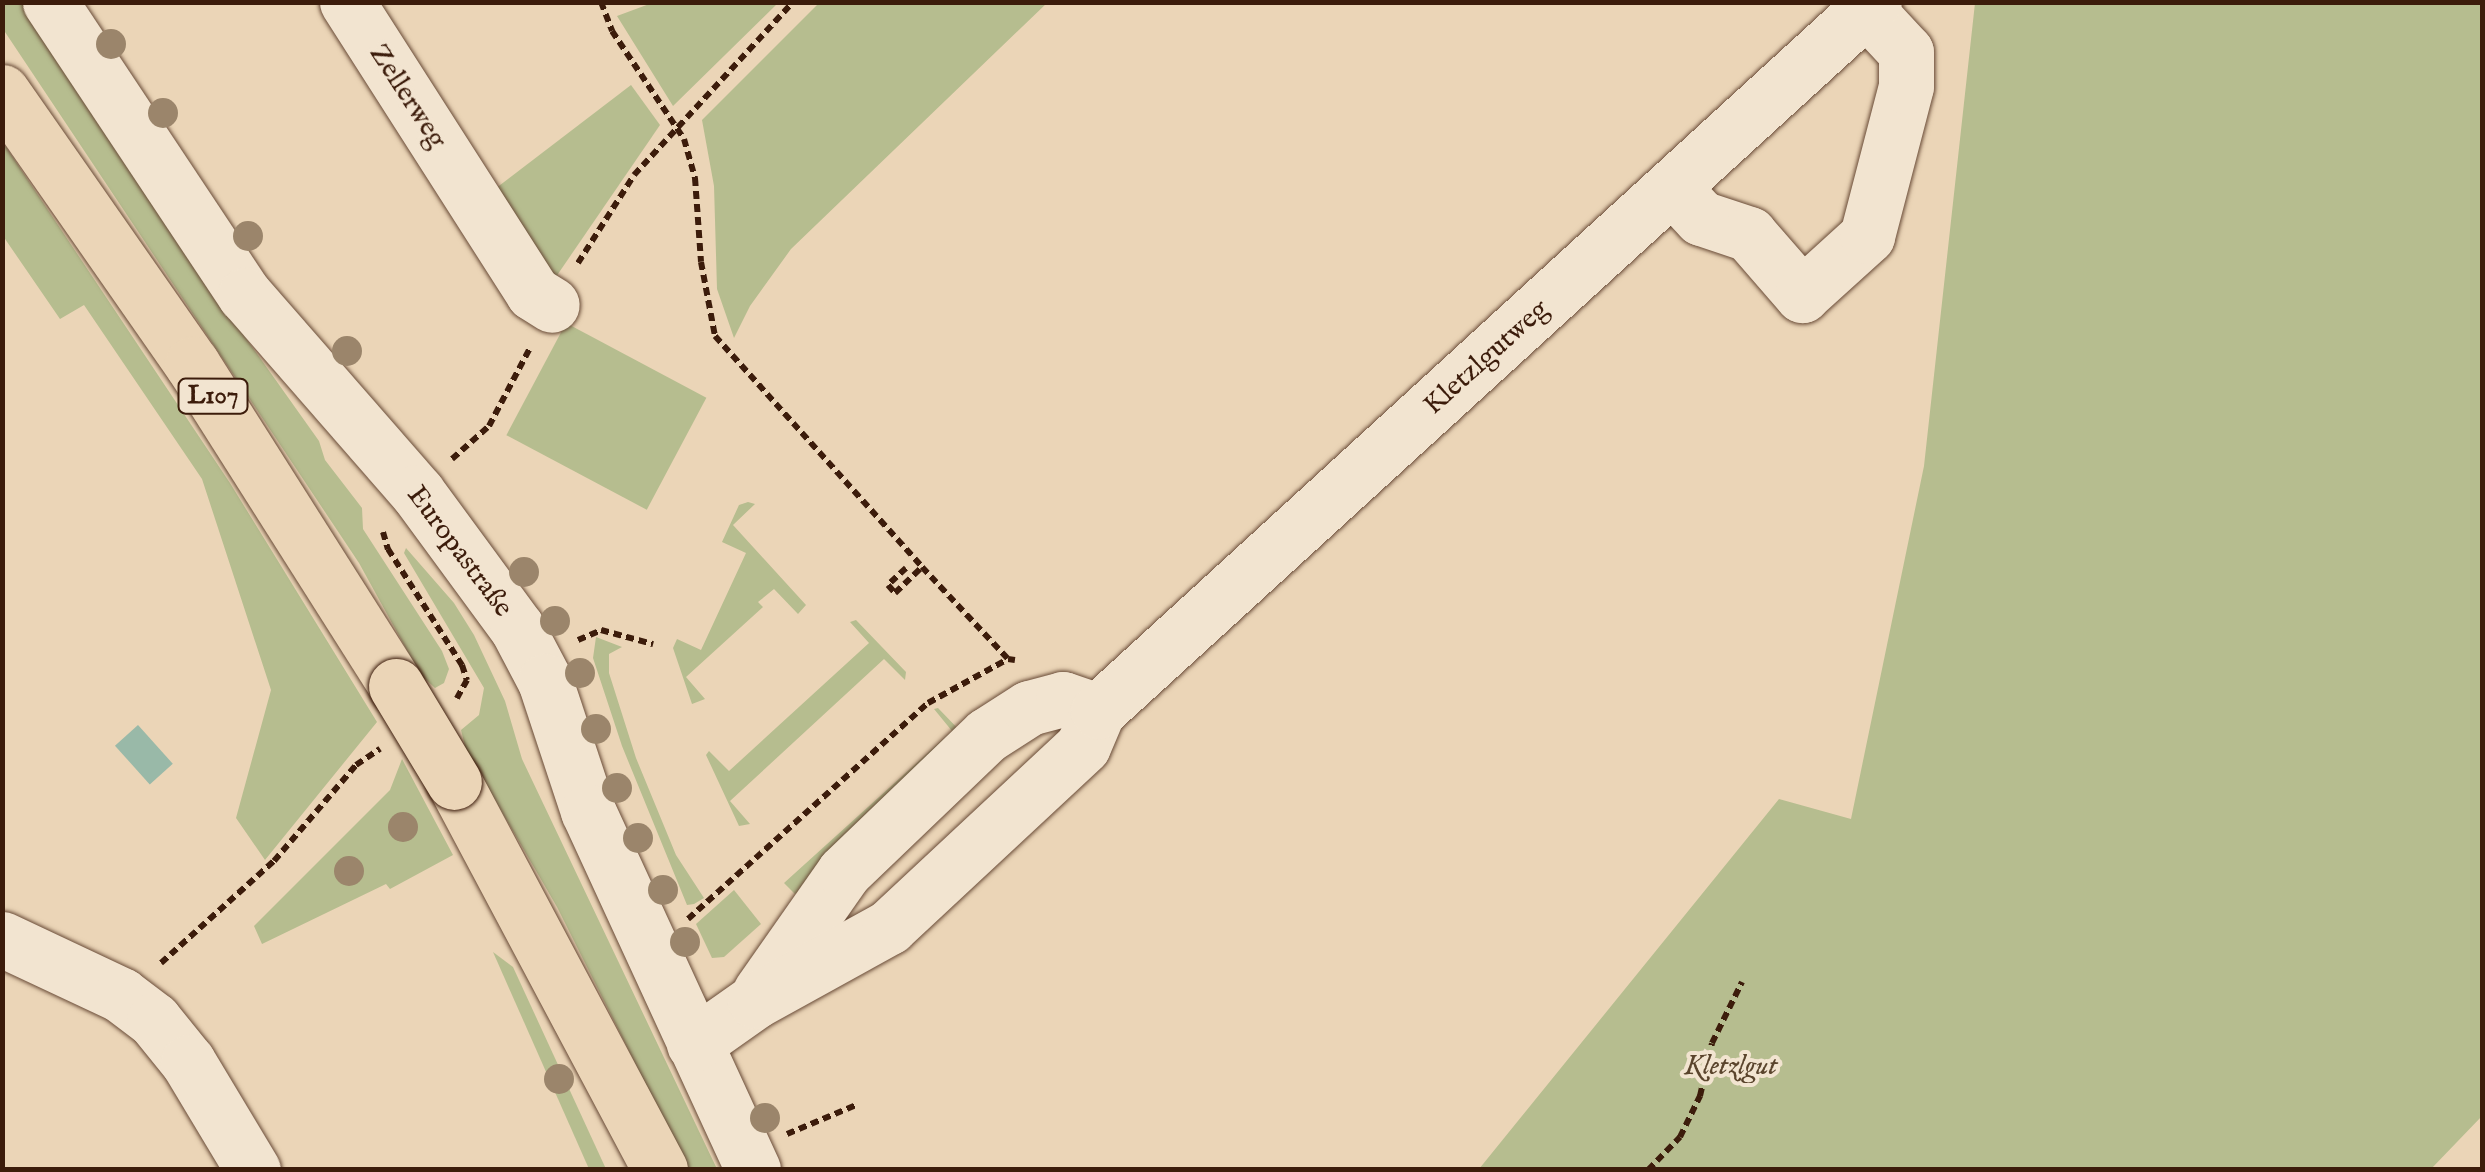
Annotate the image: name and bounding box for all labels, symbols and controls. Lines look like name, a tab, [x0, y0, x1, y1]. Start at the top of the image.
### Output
street label: Zellerweg	[361, 39, 453, 155]
street label: Kletzlgutweg	[1418, 293, 1556, 423]
road number: L107	[176, 376, 250, 416]
street label: Europastraße	[399, 480, 519, 624]
park label: Kletzlgut	[1684, 1050, 1778, 1084]

